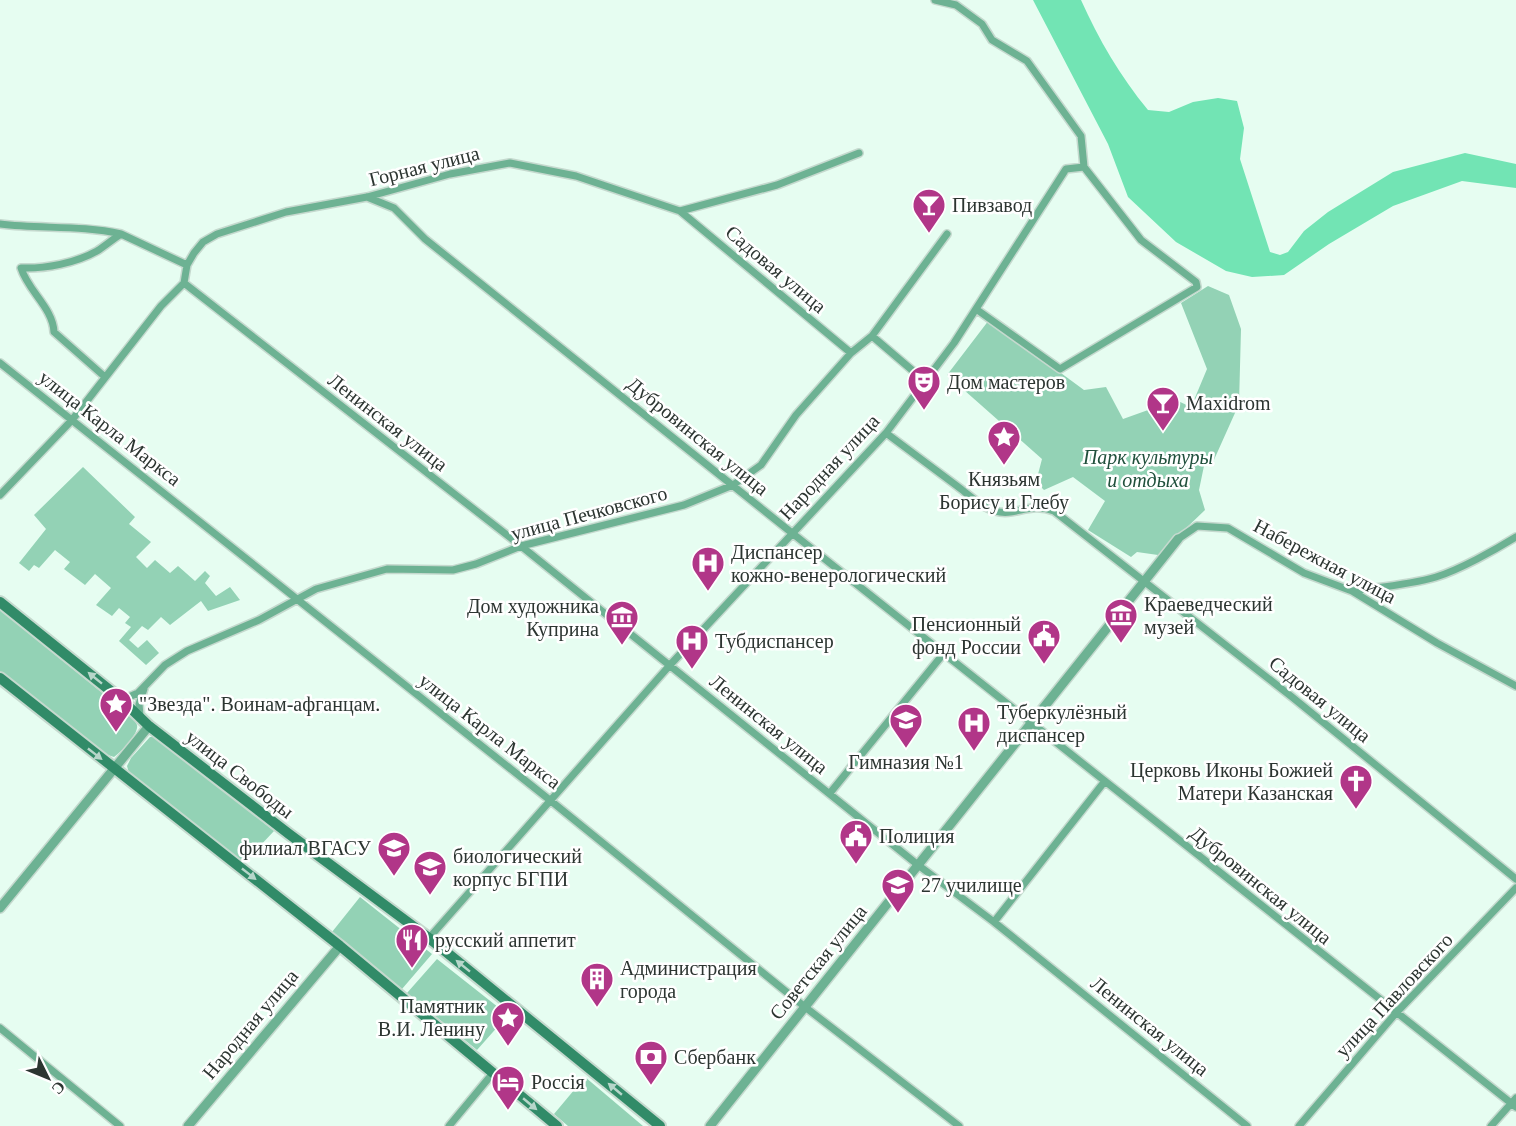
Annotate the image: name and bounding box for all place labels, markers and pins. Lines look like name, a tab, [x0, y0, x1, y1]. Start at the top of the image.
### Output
bar icon: Пивзавод	[911, 187, 947, 234]
place label: Пивзавод	[952, 194, 1032, 217]
theatre icon: Дом мастеров	[906, 364, 942, 411]
place label: Дом мастеров	[947, 371, 1065, 394]
bar icon: Maxidrom	[1145, 385, 1181, 432]
place label: Maxidrom	[1186, 392, 1271, 414]
place icon: Князьям Борису и Глебу	[986, 419, 1022, 466]
place label: Князьям Борису и Глебу	[939, 468, 1069, 514]
place label: Диспансер кожно-венерологический	[731, 541, 947, 587]
hospital icon: Диспансер кожно-венерологический	[690, 545, 726, 592]
place label: Краеведческий музей	[1144, 593, 1273, 639]
place label: Дом художника Куприна	[467, 595, 599, 641]
museum icon: Краеведческий музей	[1103, 597, 1139, 644]
museum icon: Дом художника Куприна	[604, 599, 640, 646]
place label: Пенсионный фонд России	[912, 613, 1021, 659]
public building icon: Пенсионный фонд России	[1026, 618, 1062, 665]
hospital icon: Тубдиспансер	[674, 623, 710, 670]
place label: Тубдиспансер	[715, 630, 834, 653]
place icon: "Звезда". Воинам-афганцам.	[98, 686, 134, 733]
place label: "Звезда". Воинам-афганцам.	[139, 693, 380, 716]
place label: Туберкулёзный диспансер	[997, 701, 1127, 747]
school or university icon: Гимназия №1	[888, 702, 924, 749]
hospital icon: Туберкулёзный диспансер	[956, 705, 992, 752]
place label: Гимназия №1	[848, 751, 964, 773]
place label: Церковь Иконы Божией Матери Казанская	[1130, 759, 1333, 805]
church icon: Церковь Иконы Божией Матери Казанская	[1338, 763, 1374, 810]
public building icon: Полиция	[838, 818, 874, 865]
place label: Полиция	[879, 825, 954, 848]
school or university icon: филиал ВГАСУ	[376, 830, 412, 877]
place label: филиал ВГАСУ	[239, 837, 372, 860]
place label: биологический корпус БГПИ	[453, 845, 582, 891]
school or university icon: биологический корпус БГПИ	[412, 849, 448, 896]
school or university icon: 27 училище	[880, 867, 916, 914]
place label: 27 училище	[921, 874, 1022, 897]
restaurant icon: русский аппетит	[394, 922, 430, 969]
place label: русский аппетит	[435, 929, 576, 952]
place label: Администрация города	[620, 957, 757, 1003]
building icon: Администрация города	[579, 961, 615, 1008]
place label: Памятник В.И. Ленину	[378, 995, 485, 1041]
place icon: Памятник В.И. Ленину	[490, 1000, 526, 1047]
bank icon: Сбербанк	[633, 1039, 669, 1086]
place label: Сбербанк	[674, 1046, 756, 1069]
hotel icon: Россiя	[490, 1064, 526, 1111]
place label: Россiя	[531, 1071, 585, 1093]

